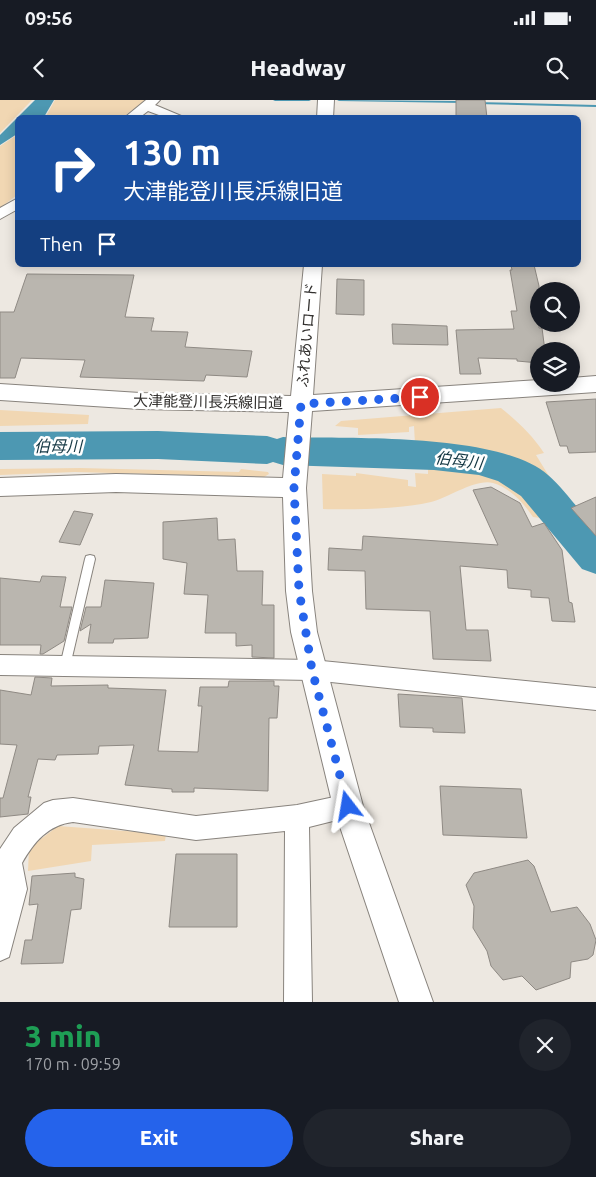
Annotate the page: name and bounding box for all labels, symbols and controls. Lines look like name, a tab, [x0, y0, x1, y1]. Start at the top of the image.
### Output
text: 09:56	[25, 7, 73, 29]
icon: back	[25, 54, 53, 82]
icon: search	[543, 54, 571, 82]
text: Headway	[250, 55, 346, 80]
text: 130 m	[123, 132, 221, 172]
icon: right	[40, 135, 105, 200]
text: 大津能登川長浜線旧道	[123, 178, 343, 203]
icon: arrive	[93, 230, 121, 258]
text: Then	[40, 233, 83, 255]
street label: ふれあいロード	[293, 282, 320, 388]
map controls	[530, 282, 580, 392]
button: search	[530, 282, 580, 332]
button: layers	[530, 342, 580, 392]
pin	[399, 376, 441, 418]
icon: arrive	[406, 383, 434, 411]
street label: 大津能登川長浜線旧道	[133, 392, 283, 411]
water label: 伯母川	[34, 437, 84, 455]
water label: 伯母川	[434, 448, 486, 472]
position arrow	[321, 779, 373, 831]
text: 3 min	[25, 1019, 101, 1053]
button: close	[519, 1019, 571, 1071]
text: 170 m · 09:59	[25, 1055, 121, 1073]
button: Exit	[25, 1109, 293, 1167]
button: Share	[303, 1109, 571, 1167]

